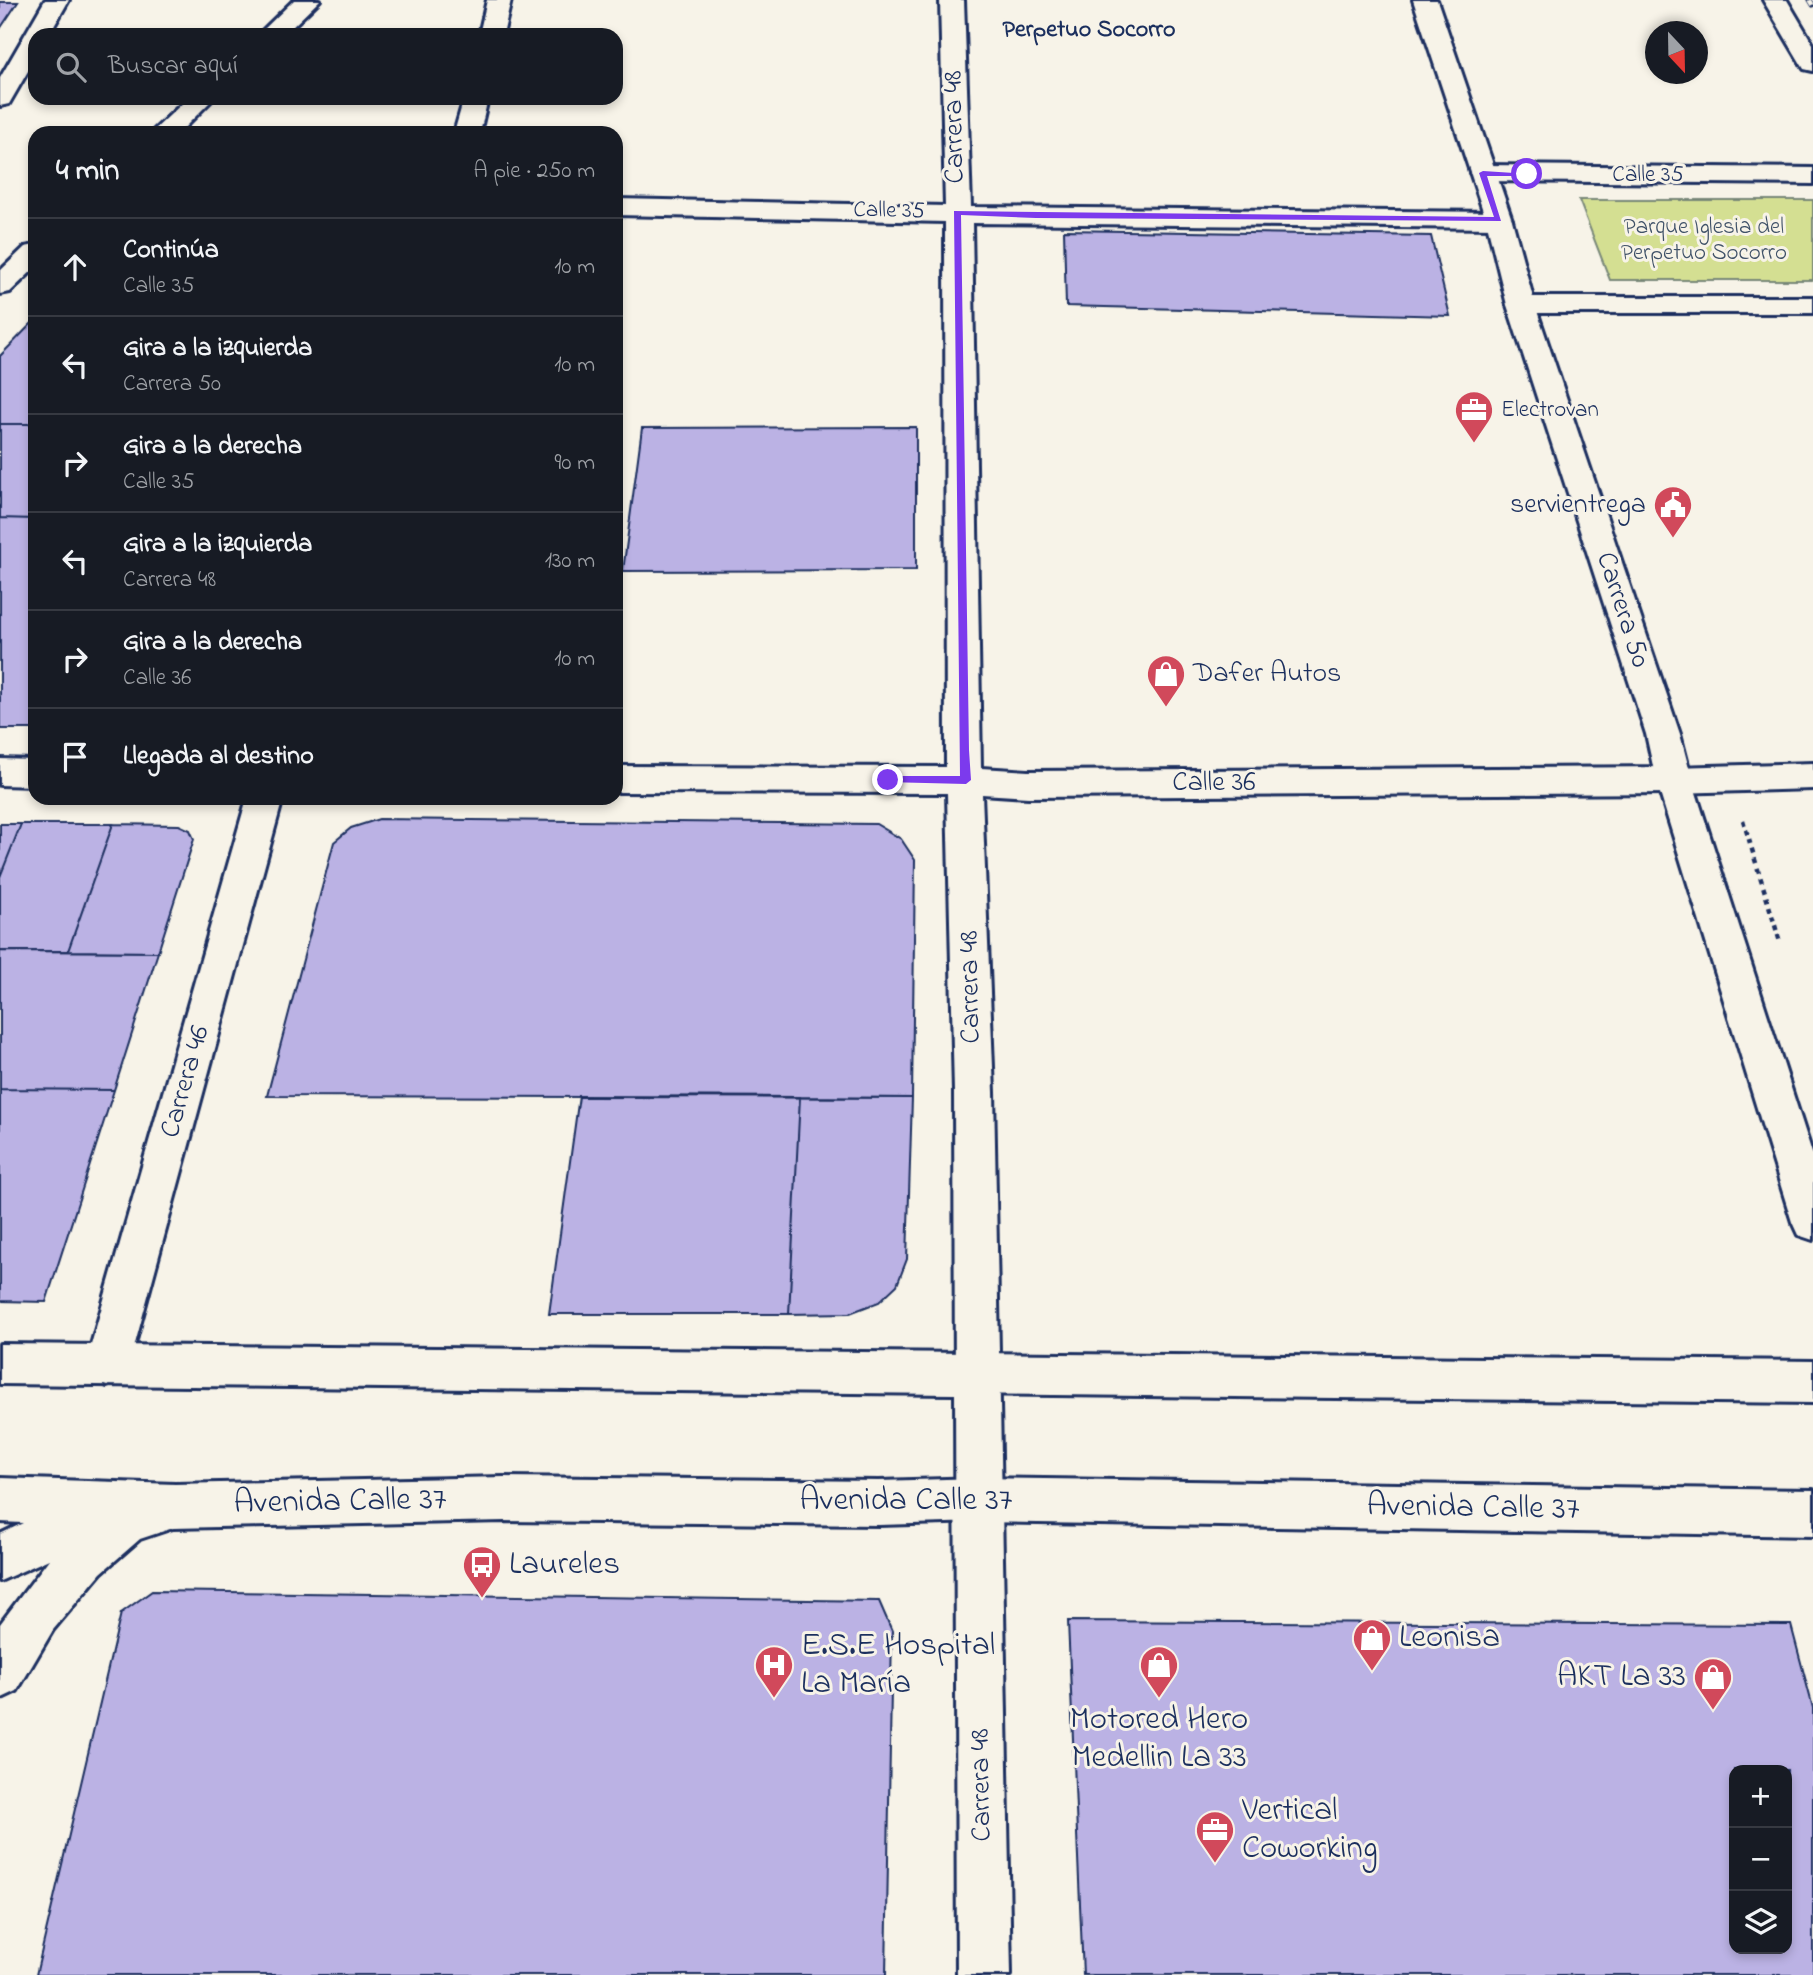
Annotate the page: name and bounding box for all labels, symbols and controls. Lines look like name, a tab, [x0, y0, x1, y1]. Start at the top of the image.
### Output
district label: Perpetuo Socorro	[1002, 13, 1176, 48]
north arrow	[1645, 21, 1708, 84]
search box	[28, 28, 623, 105]
icon: search	[52, 48, 90, 86]
text: Buscar aquí	[108, 48, 238, 86]
street label: Carrera 48	[934, 70, 976, 184]
text: 4 min	[56, 150, 119, 194]
text: A pie · 250 m	[474, 155, 595, 188]
route start	[1511, 158, 1542, 189]
street label: Calle 35	[1612, 159, 1684, 192]
street label: Calle 35	[853, 194, 925, 228]
park label: Parque Iglesia del Perpetuo Socorro	[1621, 211, 1787, 270]
text: Continúa	[123, 232, 219, 270]
icon: ahead	[56, 248, 94, 286]
text: 10 m	[554, 251, 595, 284]
text: Calle 35	[123, 270, 194, 303]
text: Gira a la izquierda	[123, 330, 312, 368]
icon: left	[56, 346, 94, 384]
text: 10 m	[554, 349, 595, 382]
text: Carrera 50	[123, 368, 221, 401]
office icon: Electrovan	[1453, 389, 1495, 444]
place label: Electrovan	[1501, 394, 1599, 427]
text: Gira a la derecha	[123, 428, 302, 466]
icon: right	[56, 444, 94, 482]
text: 90 m	[555, 447, 595, 480]
text: Calle 35	[123, 466, 194, 499]
public building icon: servientrega	[1652, 484, 1694, 539]
place label: servientrega	[1510, 485, 1646, 526]
text: Gira a la izquierda	[123, 526, 312, 564]
icon: left	[56, 542, 94, 580]
text: 130 m	[545, 545, 595, 578]
street label: Carrera 50	[1584, 547, 1660, 673]
text: Carrera 48	[123, 564, 216, 597]
text: Gira a la derecha	[123, 624, 302, 662]
icon: right	[56, 640, 94, 678]
text: 10 m	[554, 643, 595, 676]
shop icon: Dafer Autos	[1145, 653, 1187, 708]
place label: Dafer Autos	[1192, 654, 1341, 695]
text: Calle 36	[123, 662, 191, 695]
icon: arrive	[56, 738, 94, 776]
text: Llegada al destino	[123, 738, 314, 776]
street label: Calle 36	[1172, 763, 1256, 804]
route end	[872, 764, 903, 795]
street label: Carrera 48	[950, 930, 992, 1044]
street label: Carrera 46	[150, 1021, 222, 1143]
street label: Avenida Calle 37	[233, 1476, 447, 1528]
street label: Avenida Calle 37	[800, 1477, 1013, 1525]
street label: Avenida Calle 37	[1366, 1482, 1580, 1534]
place label: Laureles	[509, 1541, 620, 1589]
bus stop icon: Laureles	[461, 1544, 503, 1599]
place label: Leonisa	[1399, 1614, 1500, 1662]
shop icon: Leonisa	[1351, 1617, 1393, 1672]
place label: E.S.E Hospital La María	[801, 1622, 995, 1708]
hospital icon: E.S.E Hospital La María	[753, 1644, 795, 1699]
shop icon: Motored Hero Medellin La 33	[1138, 1644, 1180, 1699]
place label: AKT La 33	[1557, 1653, 1686, 1701]
shop icon: AKT La 33	[1692, 1656, 1734, 1711]
place label: Motored Hero Medellin La 33	[1070, 1696, 1248, 1782]
street label: Carrera 48	[961, 1728, 1003, 1842]
map controls	[1729, 1765, 1792, 1954]
button: +	[1729, 1765, 1792, 1828]
place label: Vertical Coworking	[1241, 1787, 1378, 1873]
office icon: Vertical Coworking	[1194, 1809, 1236, 1864]
button: −	[1729, 1828, 1792, 1891]
button: layers	[1729, 1891, 1792, 1954]

